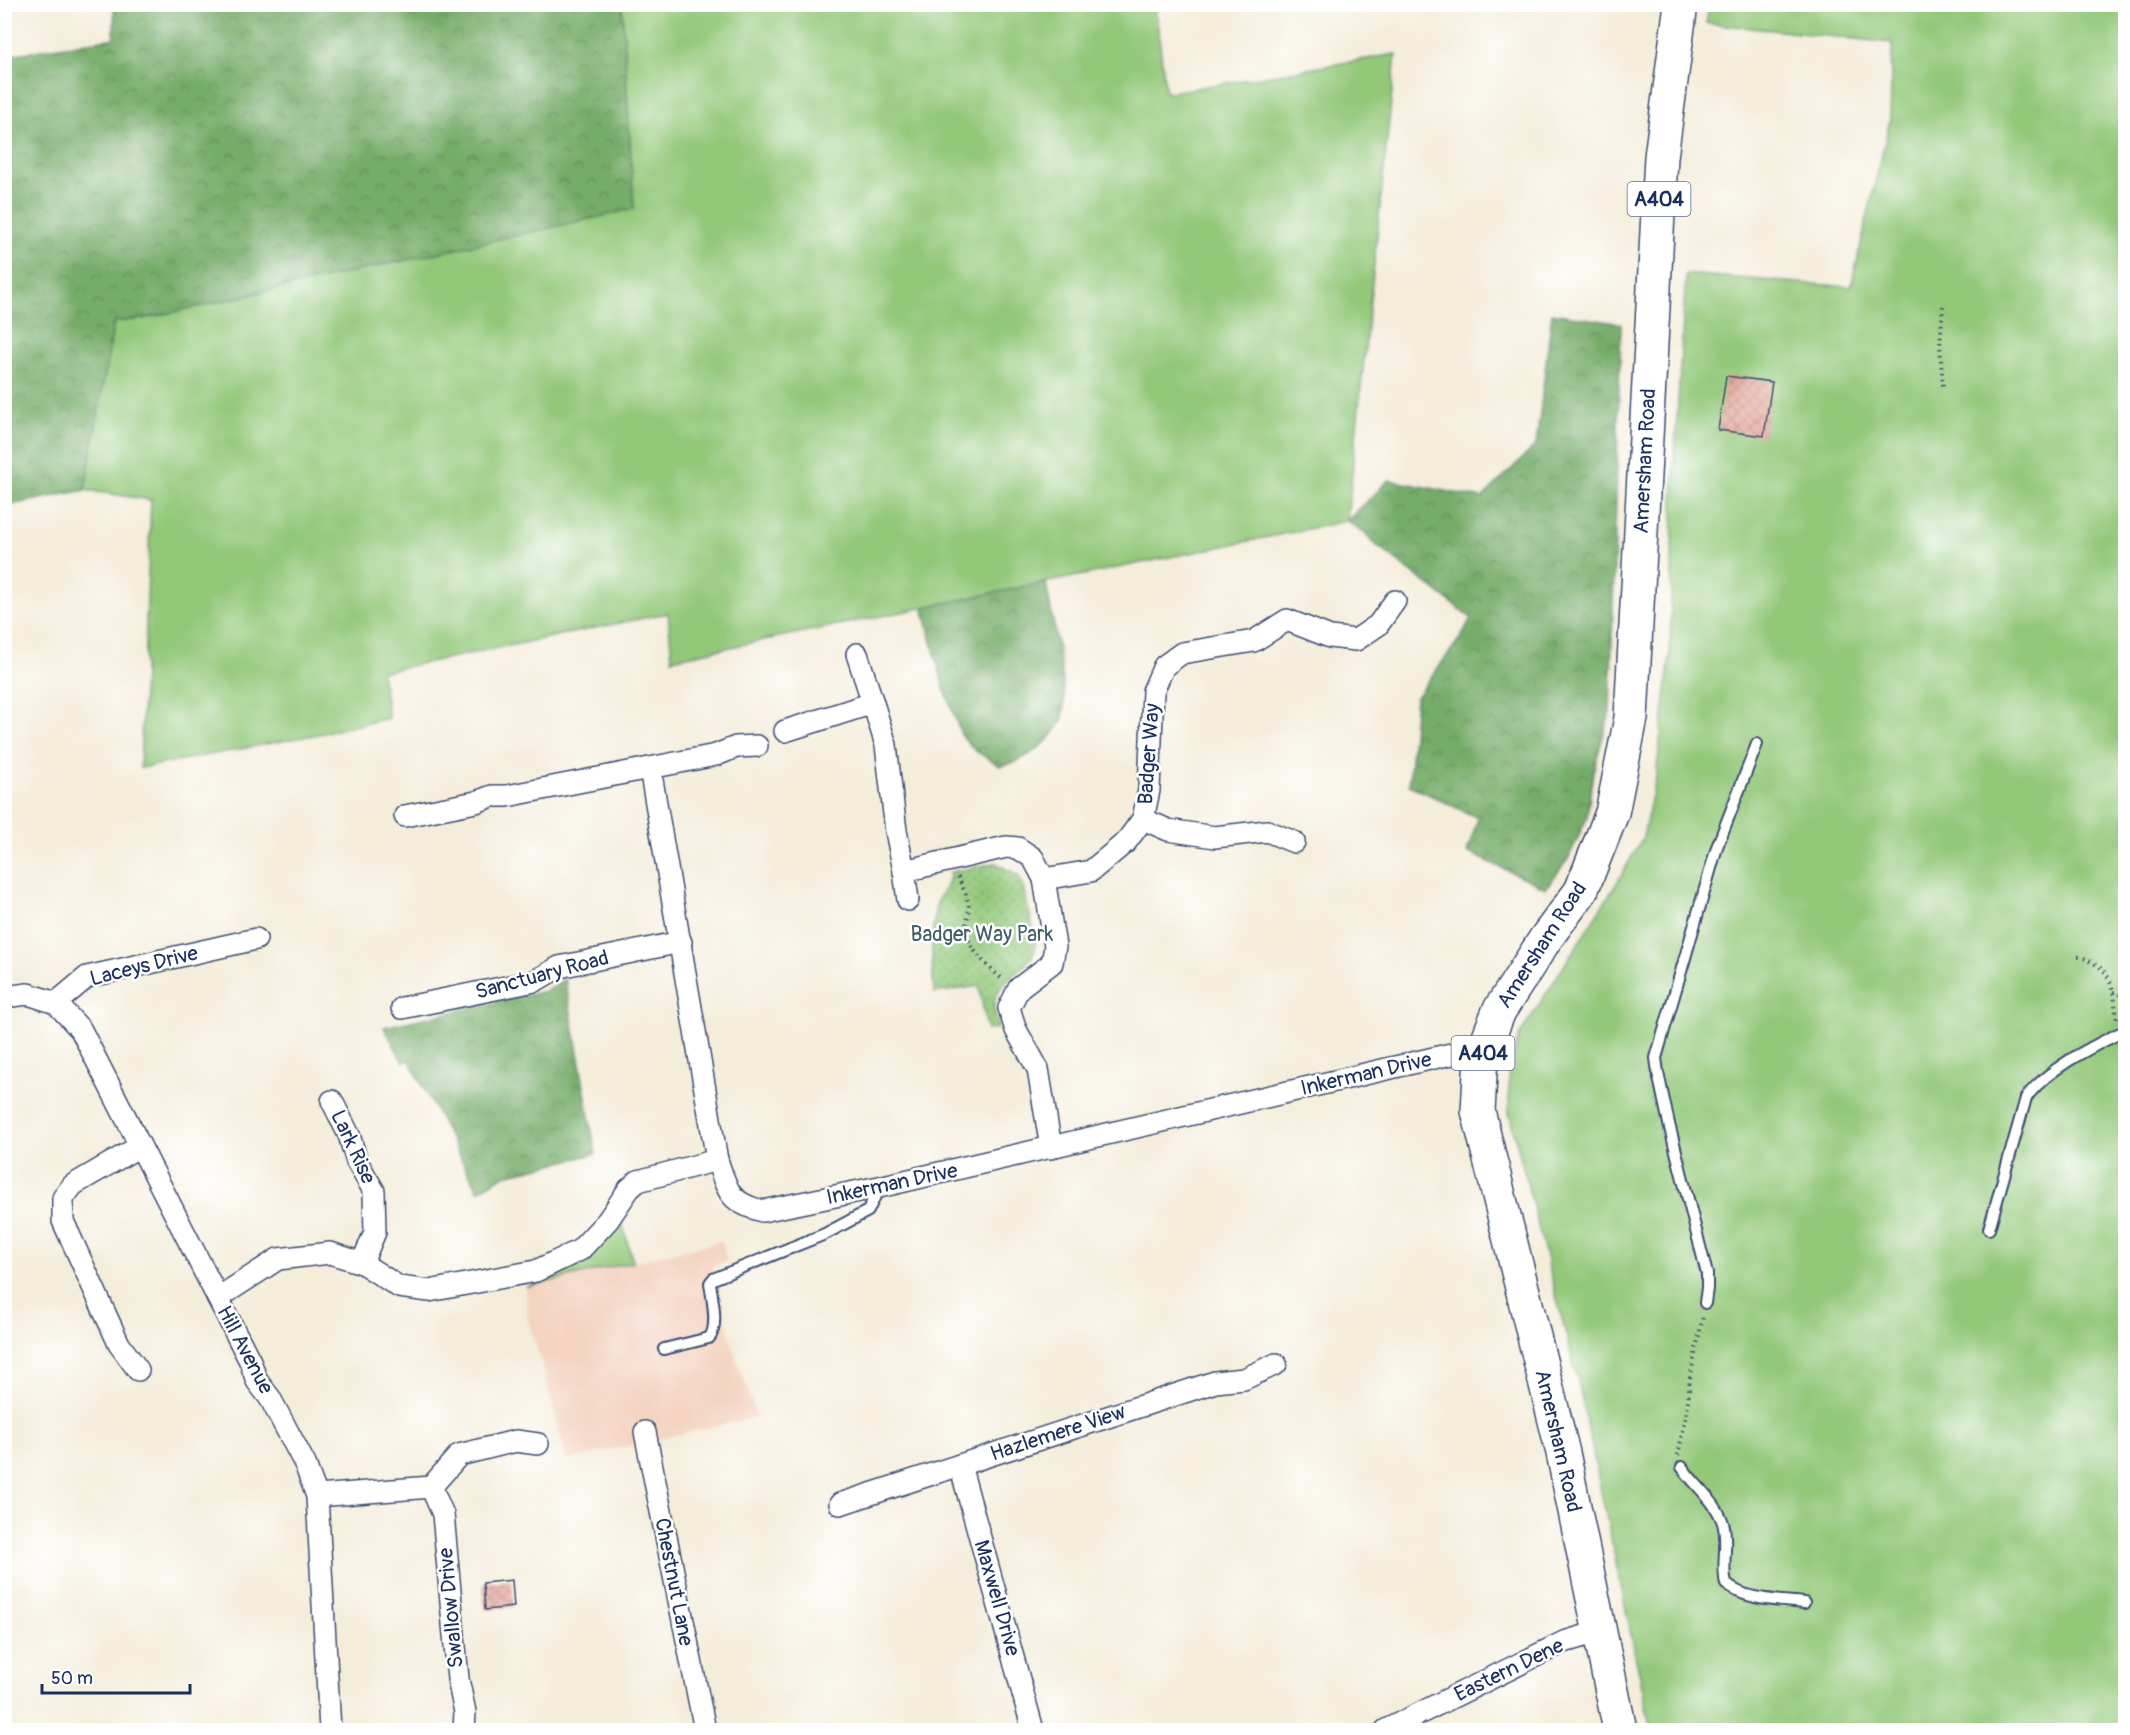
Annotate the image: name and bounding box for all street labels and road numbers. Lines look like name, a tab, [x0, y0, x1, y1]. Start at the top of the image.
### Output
road number: A404	[1628, 182, 1690, 216]
street label: Amersham Road	[1628, 388, 1662, 534]
street label: Badger Way	[1132, 702, 1166, 806]
street label: Amersham Road	[1491, 877, 1593, 1013]
street label: Laceys Drive	[87, 939, 201, 992]
street label: Sanctuary Road	[472, 944, 612, 1006]
road number: A404	[1452, 1036, 1514, 1070]
street label: Inkerman Drive	[1298, 1046, 1435, 1102]
street label: Lark Rise	[324, 1106, 382, 1189]
street label: Inkerman Drive	[824, 1157, 961, 1211]
street label: Hill Avenue	[211, 1301, 280, 1399]
street label: Amersham Road	[1528, 1367, 1588, 1515]
street label: Hazlemere View	[987, 1398, 1129, 1468]
street label: Chestnut Lane	[648, 1516, 700, 1649]
street label: Maxwell Drive	[968, 1537, 1027, 1660]
street label: Swallow Drive	[432, 1546, 470, 1669]
street label: Eastern Dene	[1450, 1632, 1569, 1708]

